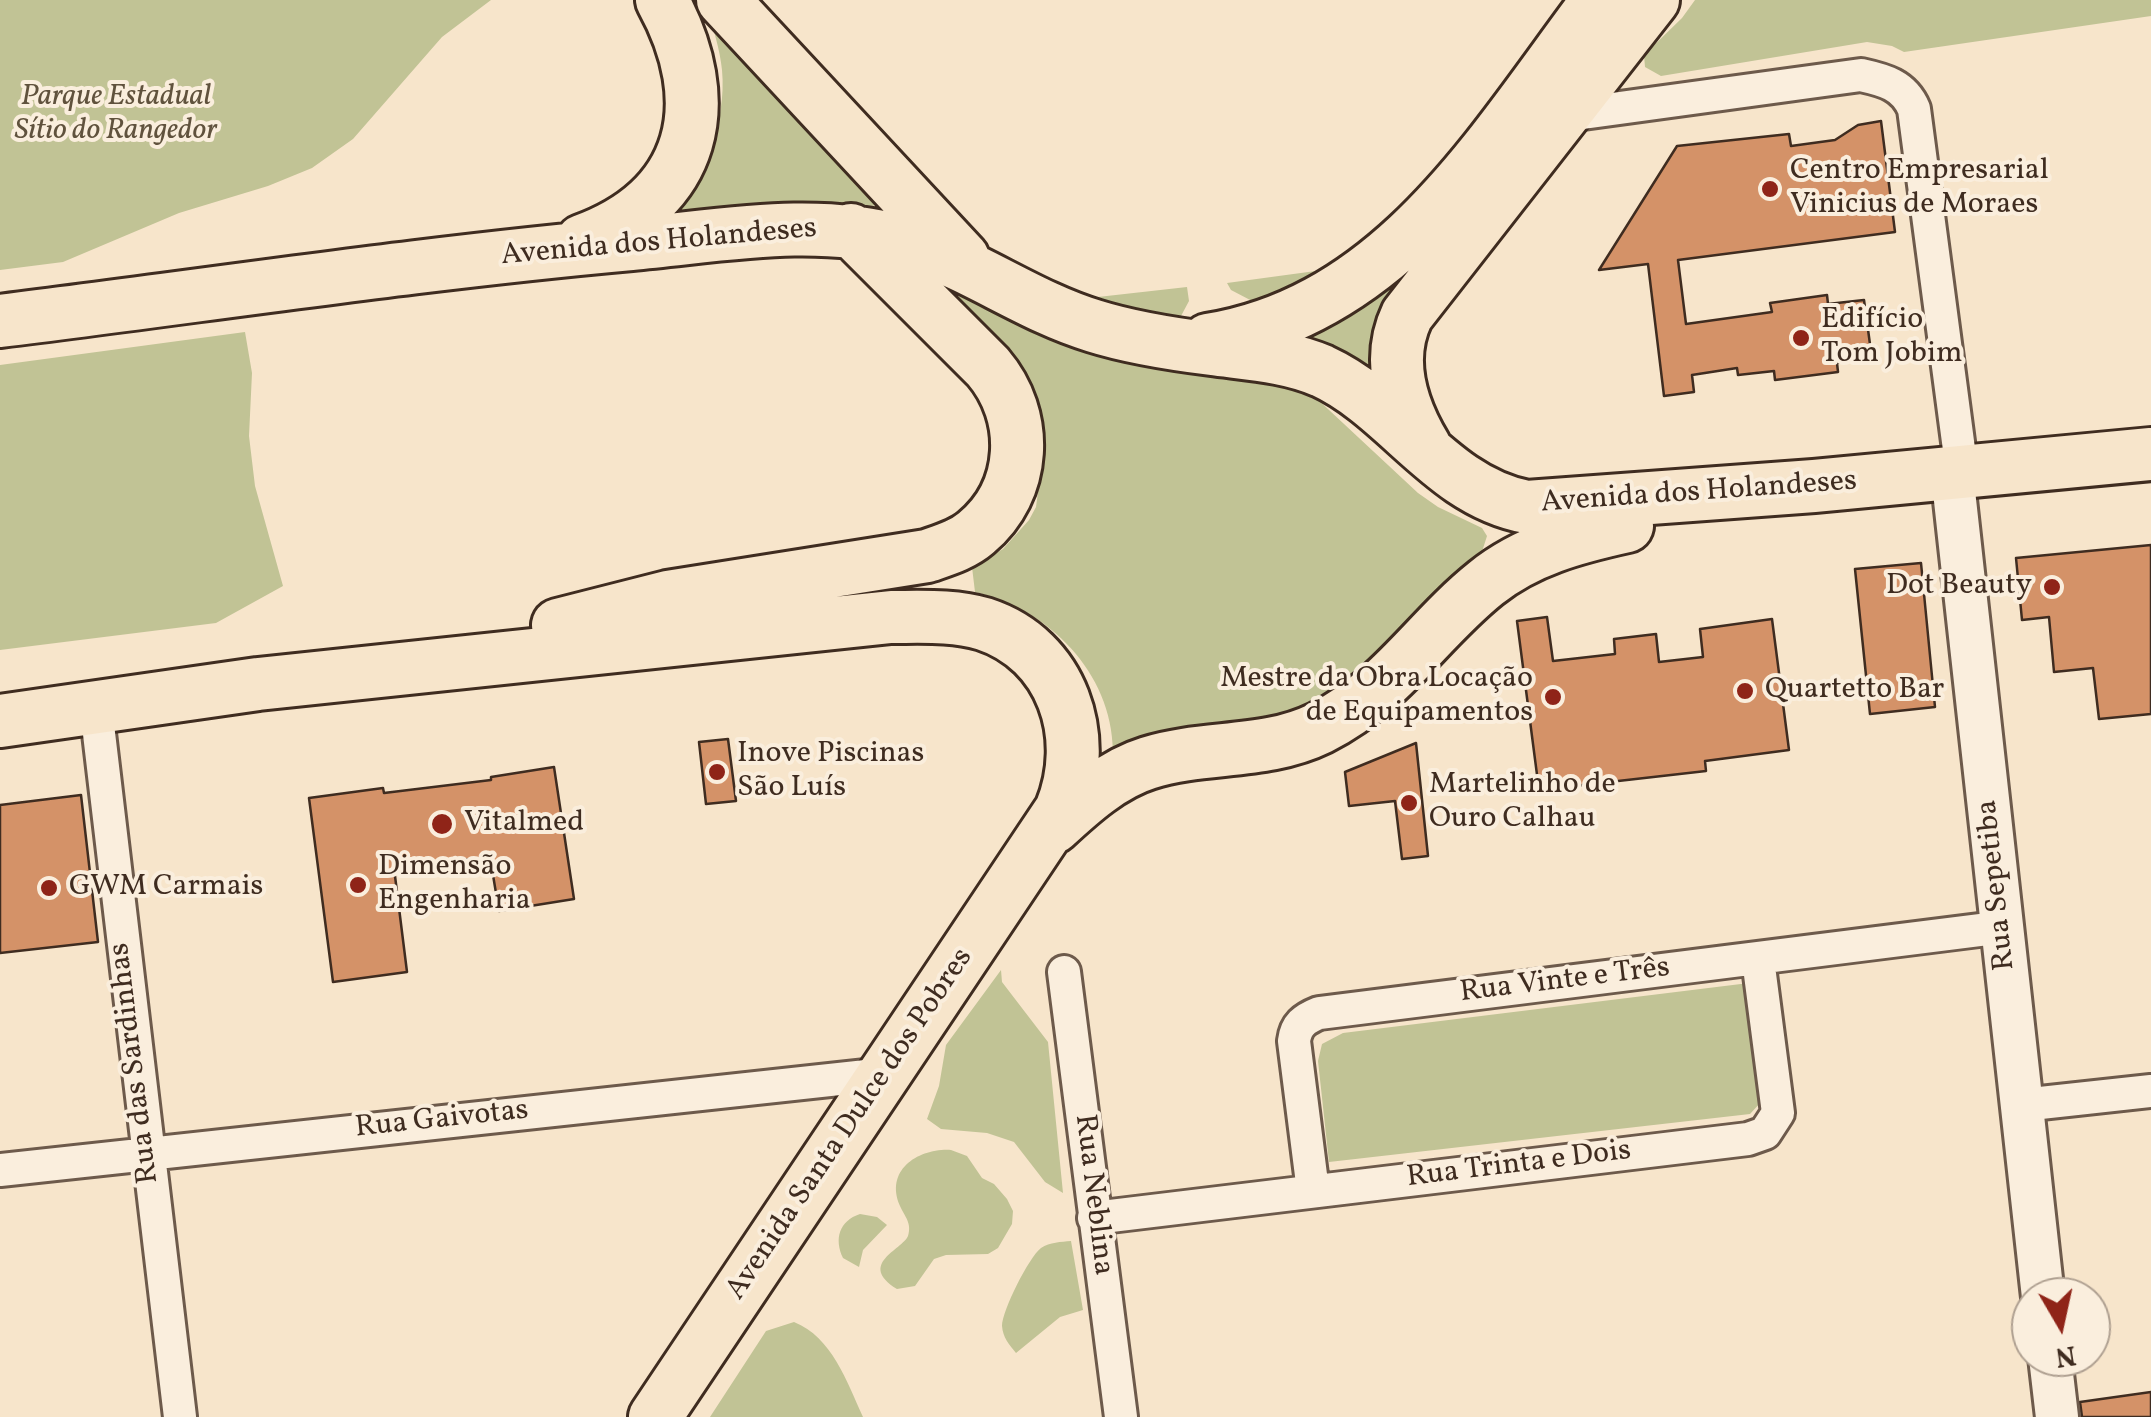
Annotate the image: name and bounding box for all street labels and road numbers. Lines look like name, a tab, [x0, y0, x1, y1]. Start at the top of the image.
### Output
street label: Avenida dos Holandeses	[500, 212, 818, 276]
street label: Avenida dos Holandeses	[1540, 465, 1858, 523]
street label: Rua Sepetiba	[1971, 798, 2025, 972]
street label: Rua das Sardinhas	[103, 940, 169, 1186]
street label: Avenida Santa Dulce dos Pobres	[720, 942, 982, 1308]
street label: Rua Vinte e Três	[1458, 951, 1672, 1013]
street label: Rua Gaivotas	[354, 1094, 530, 1148]
street label: Rua Neblina	[1064, 1112, 1120, 1278]
street label: Rua Trinta e Dois	[1405, 1134, 1633, 1198]

